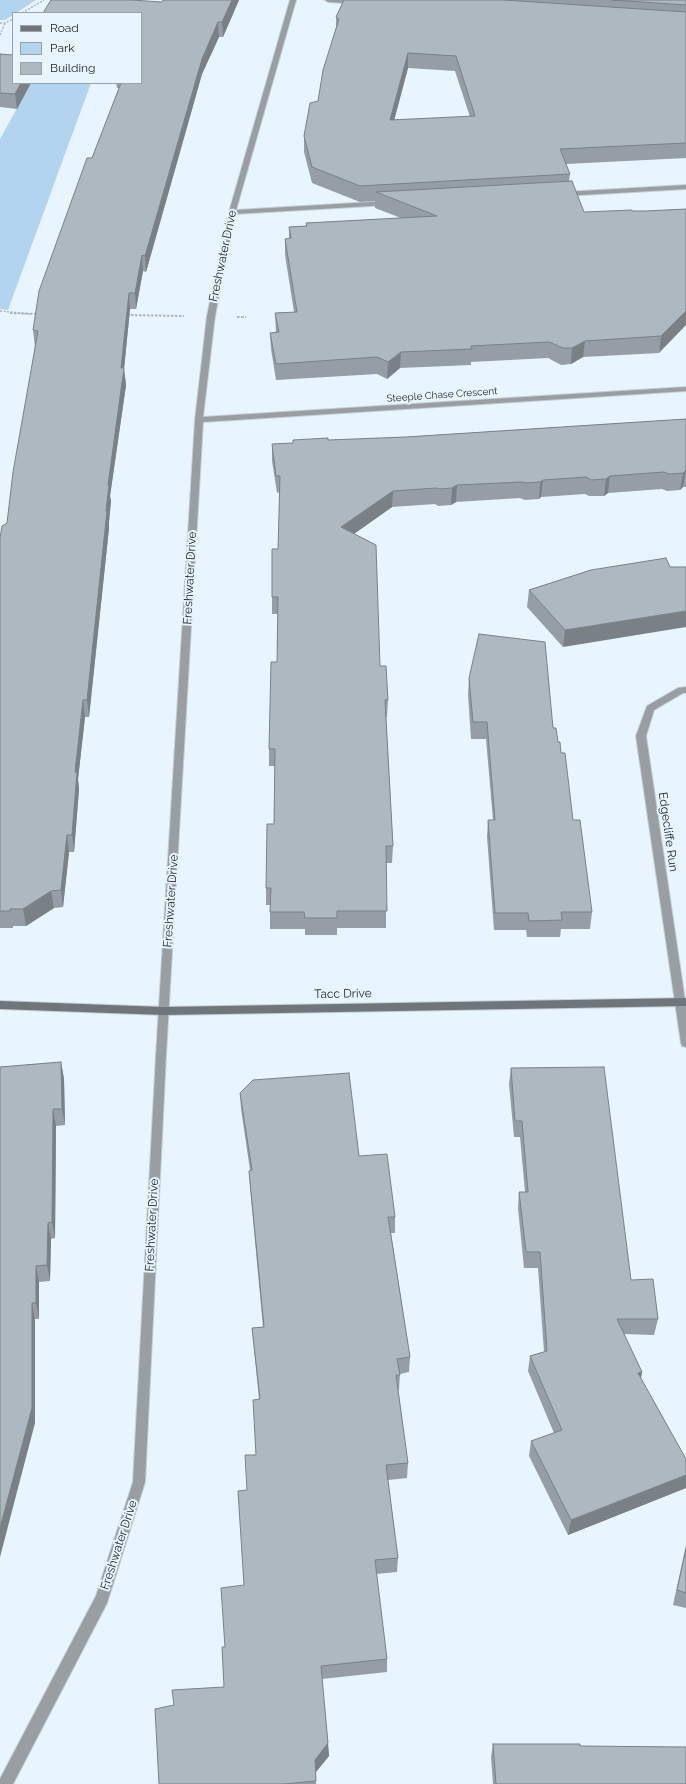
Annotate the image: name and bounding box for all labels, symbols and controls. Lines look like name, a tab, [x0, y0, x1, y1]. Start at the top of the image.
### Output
legend	[12, 12, 142, 84]
text: Road	[50, 21, 79, 35]
text: Park	[50, 41, 75, 55]
text: Building	[50, 61, 96, 75]
street label: Freshwater Drive	[206, 209, 240, 303]
street label: Steeple Chase Crescent	[386, 385, 498, 405]
street label: Freshwater Drive	[180, 531, 200, 625]
street label: Edgecliffe Run	[655, 791, 681, 873]
street label: Freshwater Drive	[161, 854, 181, 948]
street label: Tacc Drive	[314, 986, 372, 1002]
street label: Freshwater Drive	[142, 1178, 162, 1272]
street label: Freshwater Drive	[98, 1498, 140, 1592]

